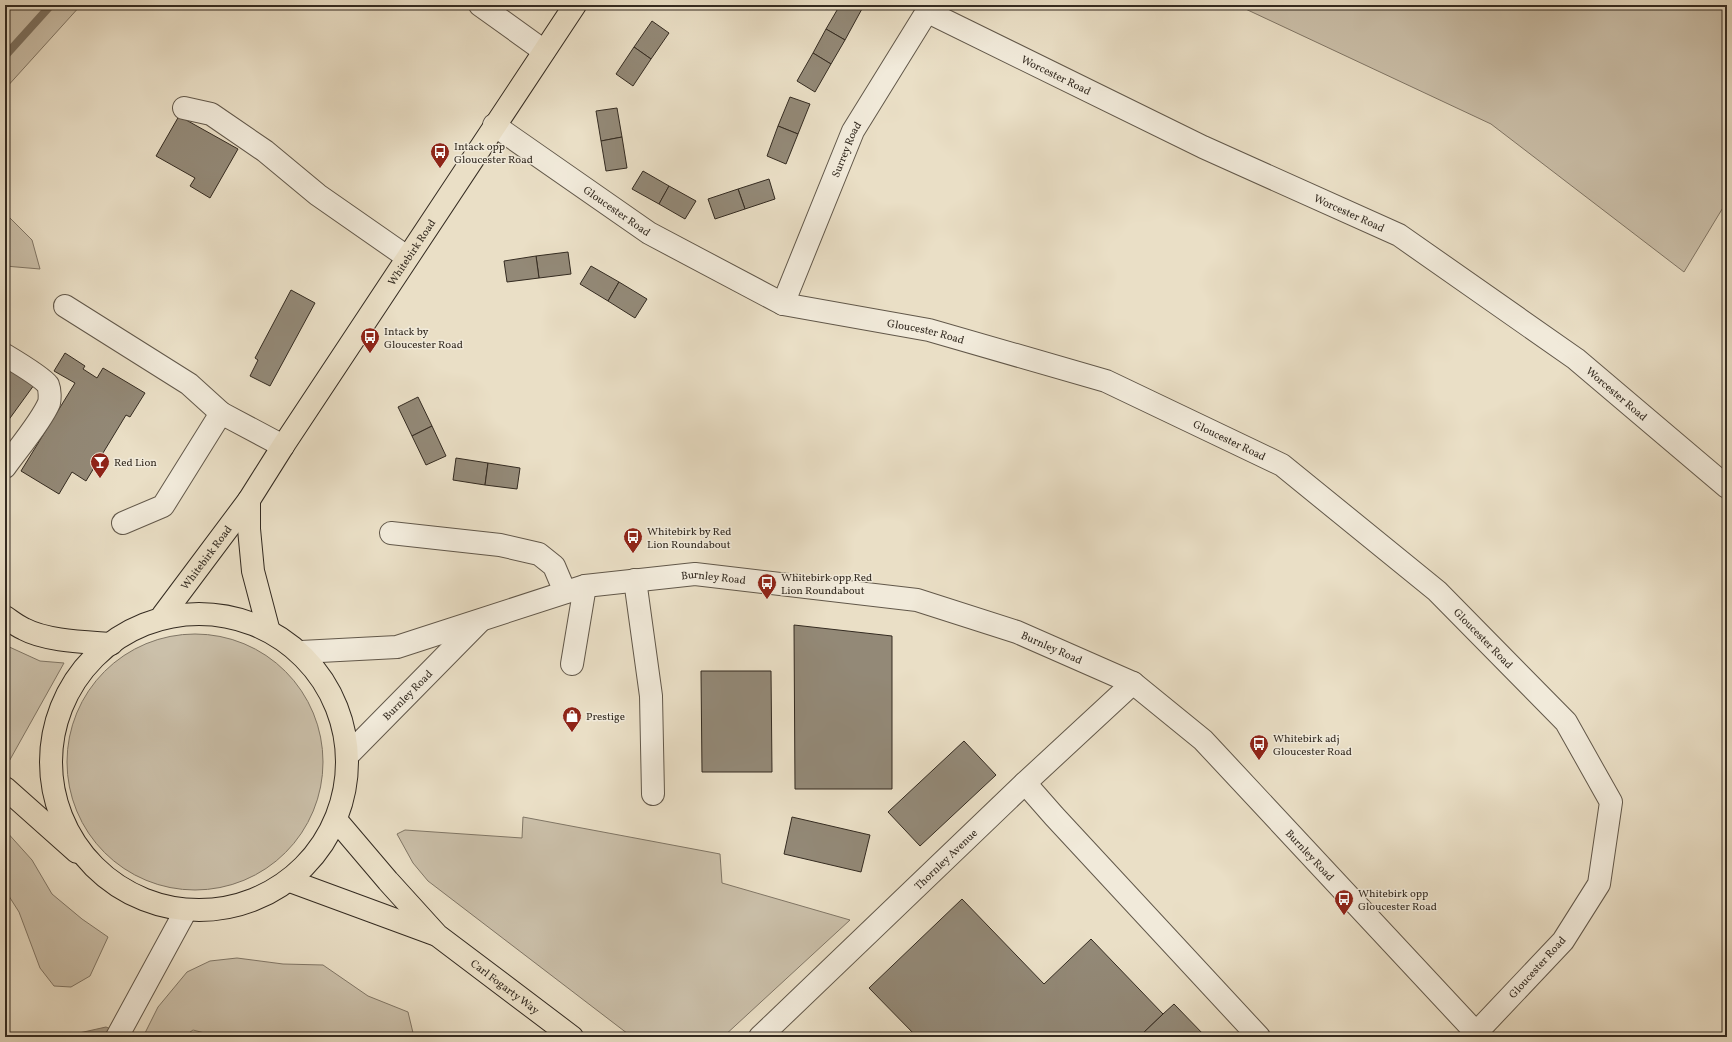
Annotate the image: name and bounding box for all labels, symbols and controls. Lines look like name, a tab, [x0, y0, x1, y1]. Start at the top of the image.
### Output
street label: Worcester Road	[1018, 53, 1093, 100]
street label: Surrey Road	[829, 119, 866, 180]
place label: Intack opp Gloucester Road	[454, 140, 533, 168]
bus stop icon: Intack opp Gloucester Road	[429, 141, 451, 169]
street label: Gloucester Road	[580, 183, 653, 241]
street label: Worcester Road	[1311, 192, 1387, 237]
street label: Whitebirk Road	[385, 217, 440, 289]
street label: Gloucester Road	[886, 317, 966, 349]
place label: Intack by Gloucester Road	[384, 325, 463, 353]
bus stop icon: Intack by Gloucester Road	[359, 326, 381, 354]
street label: Worcester Road	[1582, 364, 1650, 425]
street label: Gloucester Road	[1190, 418, 1268, 465]
bar icon: Red Lion	[89, 451, 111, 479]
place label: Red Lion	[114, 456, 157, 471]
street label: Whitebirk Road	[178, 523, 236, 593]
place label: Whitebirk by Red Lion Roundabout	[647, 525, 731, 553]
bus stop icon: Whitebirk by Red Lion Roundabout	[622, 526, 644, 554]
street label: Burnley Road	[680, 568, 747, 589]
place label: Whitebirk opp Red Lion Roundabout	[781, 571, 872, 599]
bus stop icon: Whitebirk opp Red Lion Roundabout	[756, 572, 778, 600]
street label: Gloucester Road	[1449, 606, 1515, 673]
street label: Burnley Road	[1018, 629, 1084, 669]
street label: Burnley Road	[380, 667, 437, 724]
shop icon: Prestige	[561, 705, 583, 733]
place label: Prestige	[586, 710, 625, 725]
place label: Whitebirk adj Gloucester Road	[1273, 732, 1352, 760]
bus stop icon: Whitebirk adj Gloucester Road	[1248, 733, 1270, 761]
street label: Thornley Avenue	[912, 826, 981, 894]
street label: Burnley Road	[1281, 827, 1337, 885]
place label: Whitebirk opp Gloucester Road	[1358, 887, 1437, 915]
bus stop icon: Whitebirk opp Gloucester Road	[1333, 888, 1355, 916]
street label: Gloucester Road	[1506, 934, 1570, 1002]
street label: Carl Fogarty Way	[467, 957, 542, 1019]

